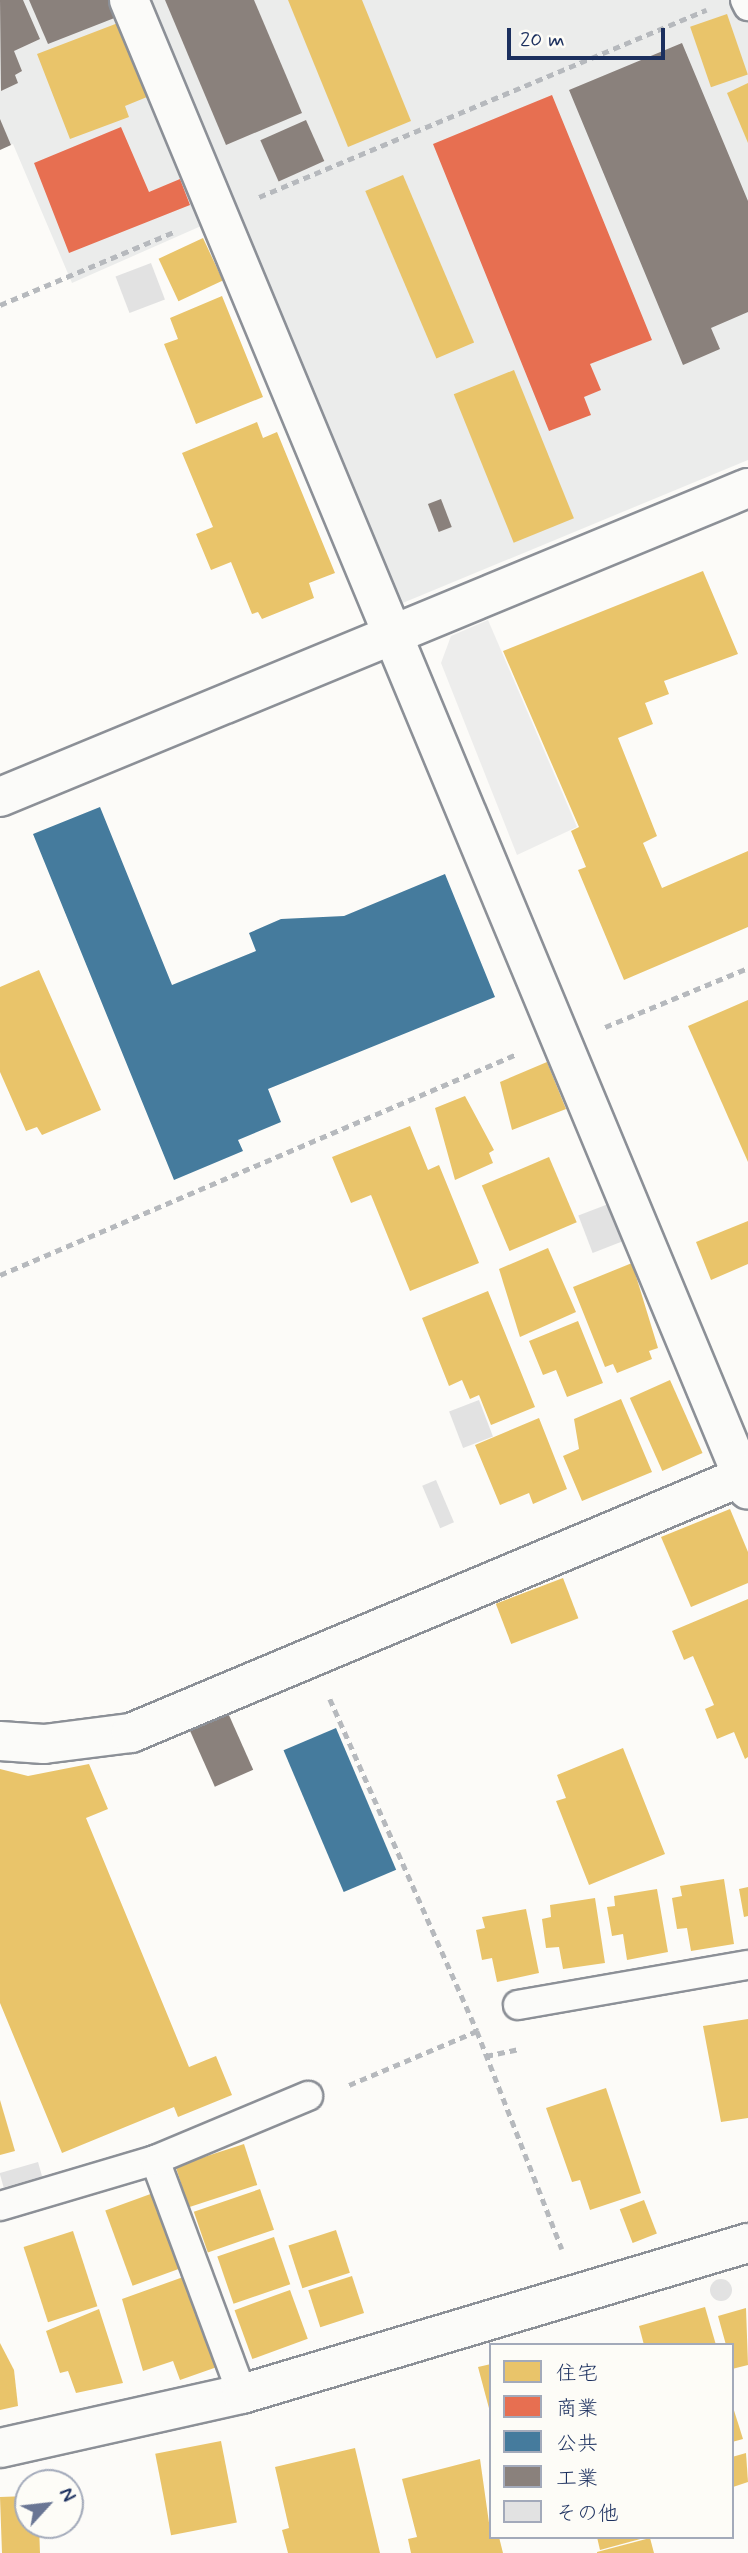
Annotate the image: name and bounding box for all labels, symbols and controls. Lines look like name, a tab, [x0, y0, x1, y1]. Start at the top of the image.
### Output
scale bar	[510, 14, 668, 58]
text: 20 m	[520, 26, 565, 54]
legend	[489, 2343, 734, 2539]
text: 住宅	[556, 2360, 598, 2388]
text: 商業	[556, 2395, 598, 2423]
text: 公共	[556, 2430, 598, 2458]
text: 工業	[556, 2465, 598, 2493]
north arrow	[14, 2469, 84, 2539]
text: N	[52, 2484, 80, 2506]
text: その他	[556, 2500, 619, 2528]

